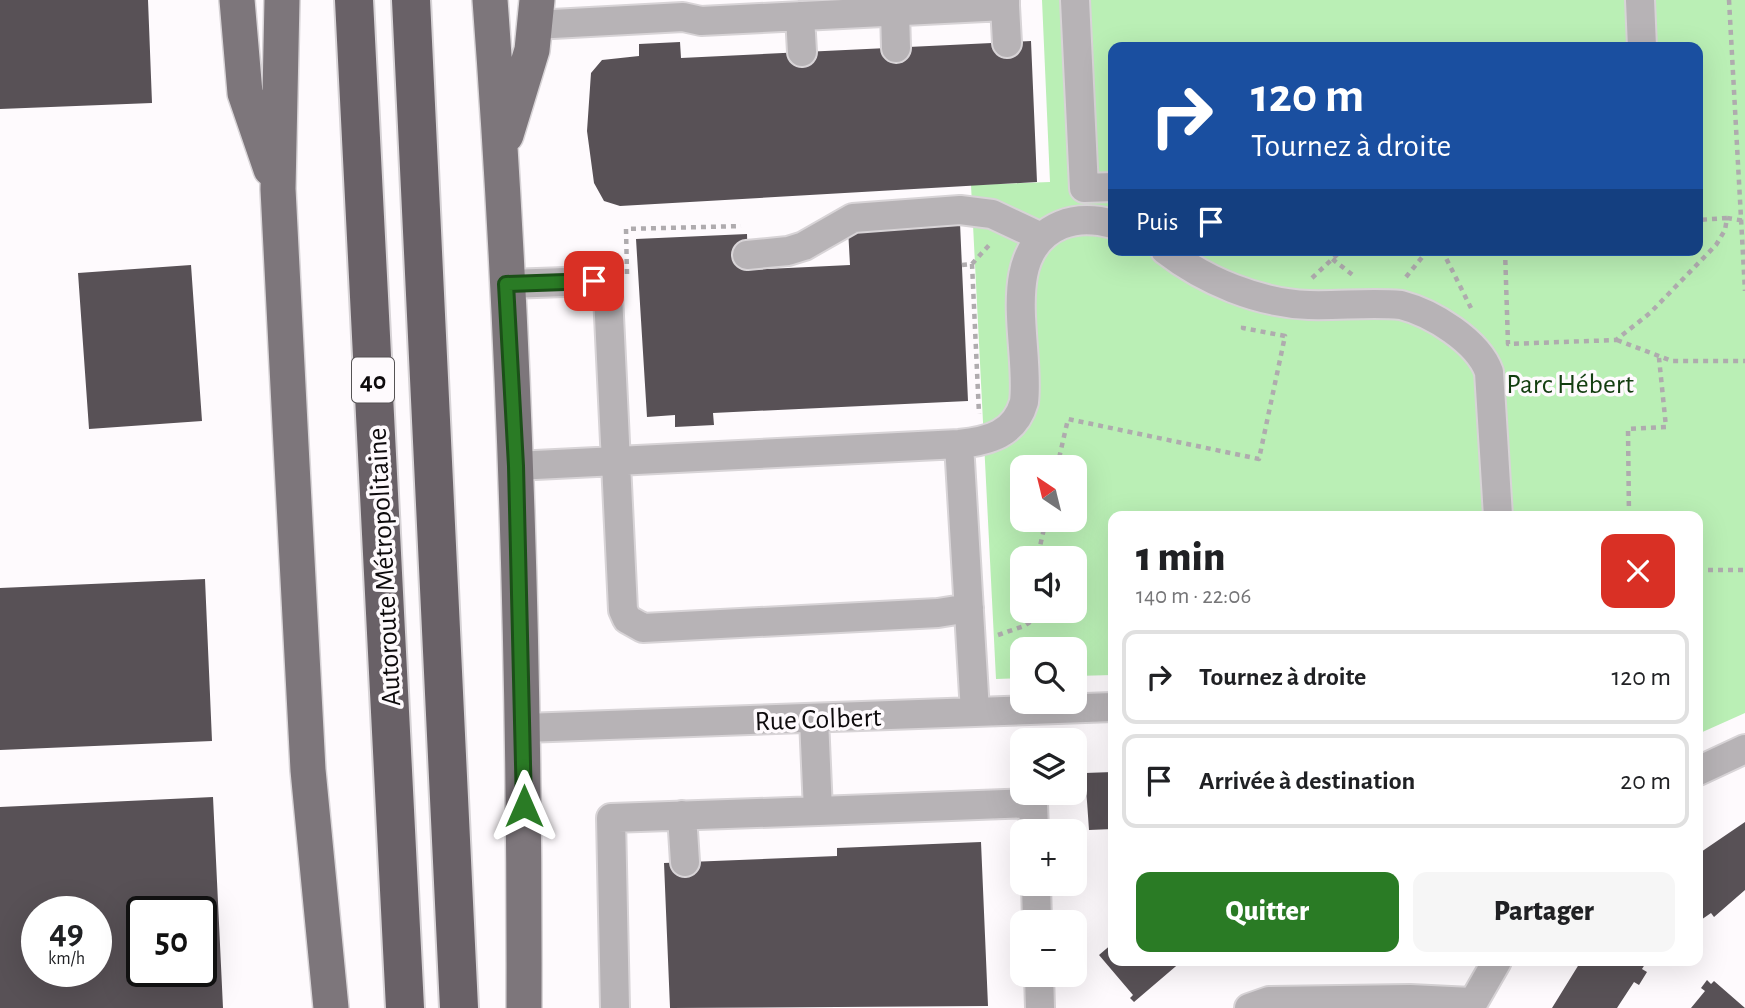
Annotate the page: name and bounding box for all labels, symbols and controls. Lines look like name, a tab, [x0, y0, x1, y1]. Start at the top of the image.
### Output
icon: right	[1136, 70, 1227, 161]
text: 120 m	[1251, 72, 1364, 121]
text: Tournez à droite	[1251, 130, 1451, 162]
icon: arrive	[1192, 203, 1230, 241]
text: Puis	[1136, 209, 1178, 235]
pin	[564, 251, 624, 311]
icon: arrive	[575, 262, 613, 300]
road number: 40	[352, 358, 394, 402]
park label: Parc Hébert	[1506, 371, 1634, 399]
street label: Autoroute Métropolitaine	[364, 427, 406, 707]
north arrow	[1010, 455, 1087, 532]
map controls	[1010, 455, 1087, 987]
button: close	[1601, 534, 1675, 608]
text: 1 min	[1136, 536, 1225, 578]
button: sound	[1010, 546, 1087, 623]
text: 140 m · 22:06	[1136, 585, 1251, 608]
button: search	[1010, 637, 1087, 714]
icon: right	[1140, 658, 1178, 696]
text: Tournez à droite	[1199, 664, 1366, 690]
text: 120 m	[1611, 664, 1671, 690]
street label: Rue Colbert	[754, 704, 882, 736]
button: layers	[1010, 728, 1087, 805]
icon: arrive	[1140, 762, 1178, 800]
text: Arrivée à destination	[1199, 768, 1415, 794]
text: 20 m	[1620, 768, 1671, 794]
position arrow	[487, 769, 561, 843]
button: +	[1010, 819, 1087, 896]
button: Quitter	[1136, 872, 1399, 952]
button: Partager	[1413, 872, 1675, 952]
speed limit sign: 50	[126, 896, 217, 987]
button: −	[1010, 910, 1087, 987]
text: 49	[49, 915, 84, 950]
text: km/h	[48, 950, 85, 968]

